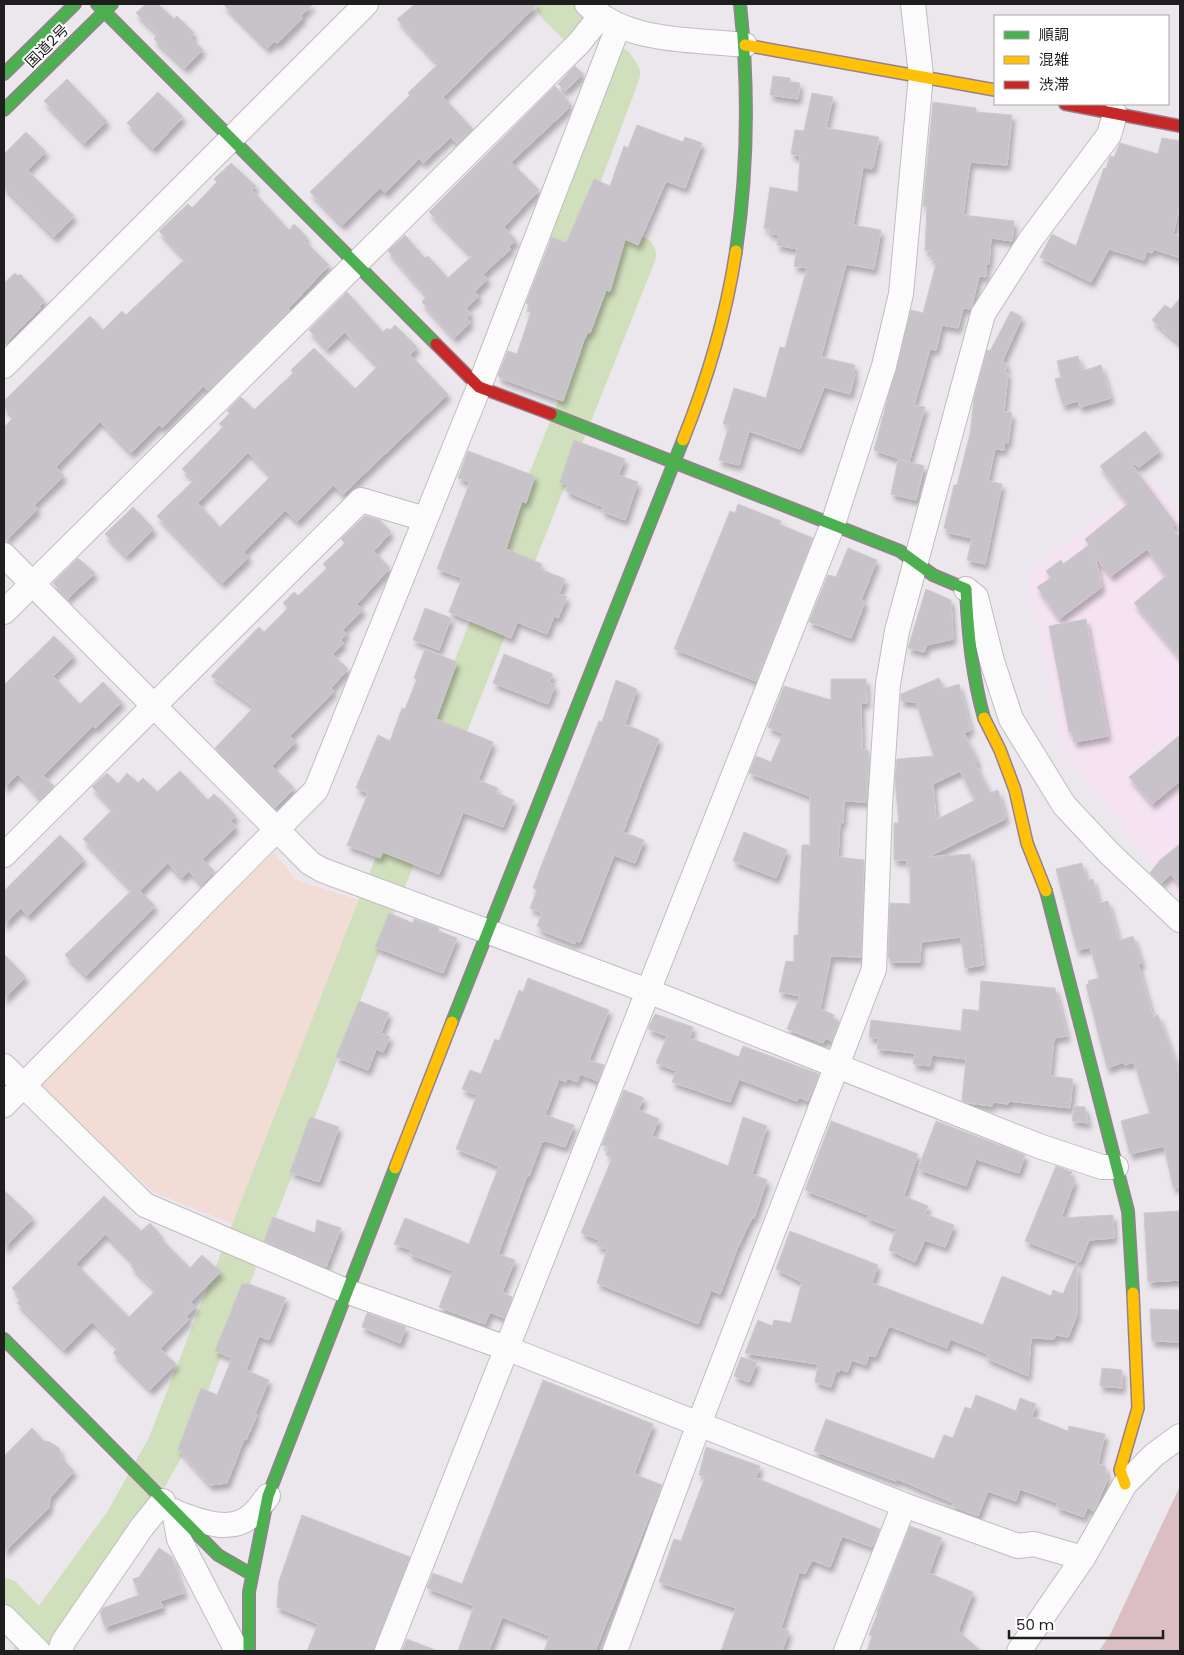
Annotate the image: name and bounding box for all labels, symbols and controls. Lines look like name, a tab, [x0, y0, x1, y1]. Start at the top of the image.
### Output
legend	[994, 15, 1169, 105]
street label: 国道2号	[20, 19, 73, 72]
text: 順調	[1039, 24, 1069, 45]
text: 混雑	[1039, 49, 1069, 70]
text: 渋滞	[1039, 74, 1069, 95]
scale bar	[1009, 1608, 1163, 1640]
text: 50 m	[1016, 1614, 1054, 1635]

